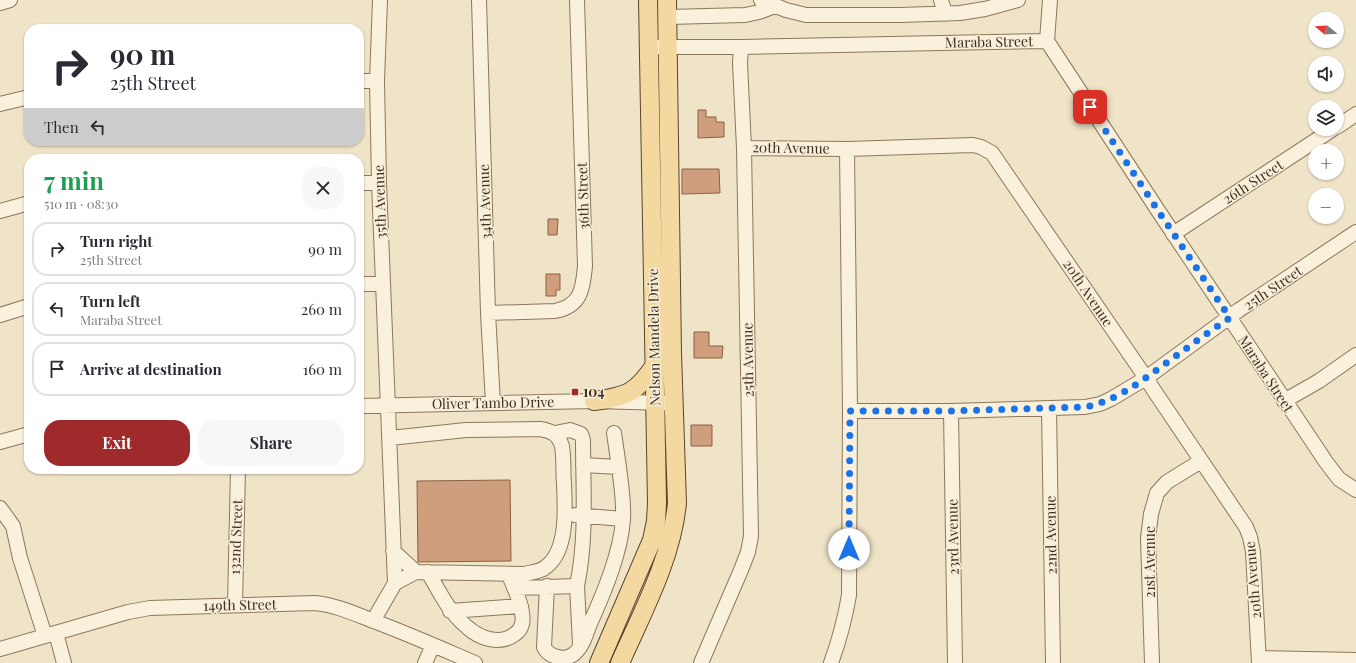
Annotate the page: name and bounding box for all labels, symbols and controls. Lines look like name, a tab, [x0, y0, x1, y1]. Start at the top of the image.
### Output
north arrow	[1308, 12, 1344, 48]
map controls	[1308, 12, 1344, 224]
street label: Maraba Street	[945, 31, 1034, 52]
text: 90 m	[110, 35, 175, 72]
icon: right	[44, 40, 96, 92]
button: sound	[1308, 56, 1344, 92]
text: 25th Street	[110, 71, 196, 95]
pin	[1073, 90, 1107, 124]
icon: arrive	[1079, 96, 1101, 118]
button: layers	[1308, 100, 1344, 136]
icon: left	[87, 116, 109, 138]
text: Then	[44, 117, 79, 137]
street label: 20th Avenue	[752, 137, 830, 158]
button: +	[1308, 144, 1344, 180]
street label: 26th Street	[1219, 154, 1287, 208]
street label: 36th Street	[572, 161, 593, 230]
text: 7 min	[44, 164, 104, 196]
street label: 35th Avenue	[369, 164, 390, 240]
street label: 34th Avenue	[474, 164, 495, 240]
button: close	[302, 167, 344, 209]
button: −	[1308, 188, 1344, 224]
text: 510 m · 08:30	[44, 195, 118, 212]
text: Turn right	[80, 231, 153, 251]
icon: right	[46, 238, 68, 260]
text: 90 m	[308, 239, 342, 259]
text: 25th Street	[80, 251, 142, 268]
street label: 20th Avenue	[1059, 255, 1118, 330]
street label: 25th Street	[1240, 260, 1307, 314]
street label: Nelson Mandela Drive	[643, 268, 664, 406]
text: Turn left	[80, 291, 141, 311]
icon: left	[46, 298, 68, 320]
text: 260 m	[301, 299, 342, 319]
text: Maraba Street	[80, 311, 162, 328]
street label: 25th Avenue	[737, 322, 758, 398]
street label: Maraba Street	[1234, 332, 1299, 417]
icon: arrive	[46, 358, 68, 380]
text: Arrive at destination	[80, 359, 222, 379]
text: 160 m	[303, 359, 342, 379]
place label: 104	[583, 382, 605, 401]
marker: 104	[570, 387, 580, 397]
street label: Oliver Tambo Drive	[432, 392, 554, 413]
button: Exit	[44, 420, 190, 466]
button: Share	[198, 420, 344, 466]
street label: 22nd Avenue	[1040, 495, 1061, 575]
street label: 132nd Street	[225, 498, 246, 575]
street label: 23rd Avenue	[942, 499, 963, 575]
street label: 21st Avenue	[1140, 526, 1159, 598]
position arrow	[828, 528, 870, 570]
street label: 20th Avenue	[1240, 541, 1265, 619]
street label: 149th Street	[203, 594, 278, 615]

